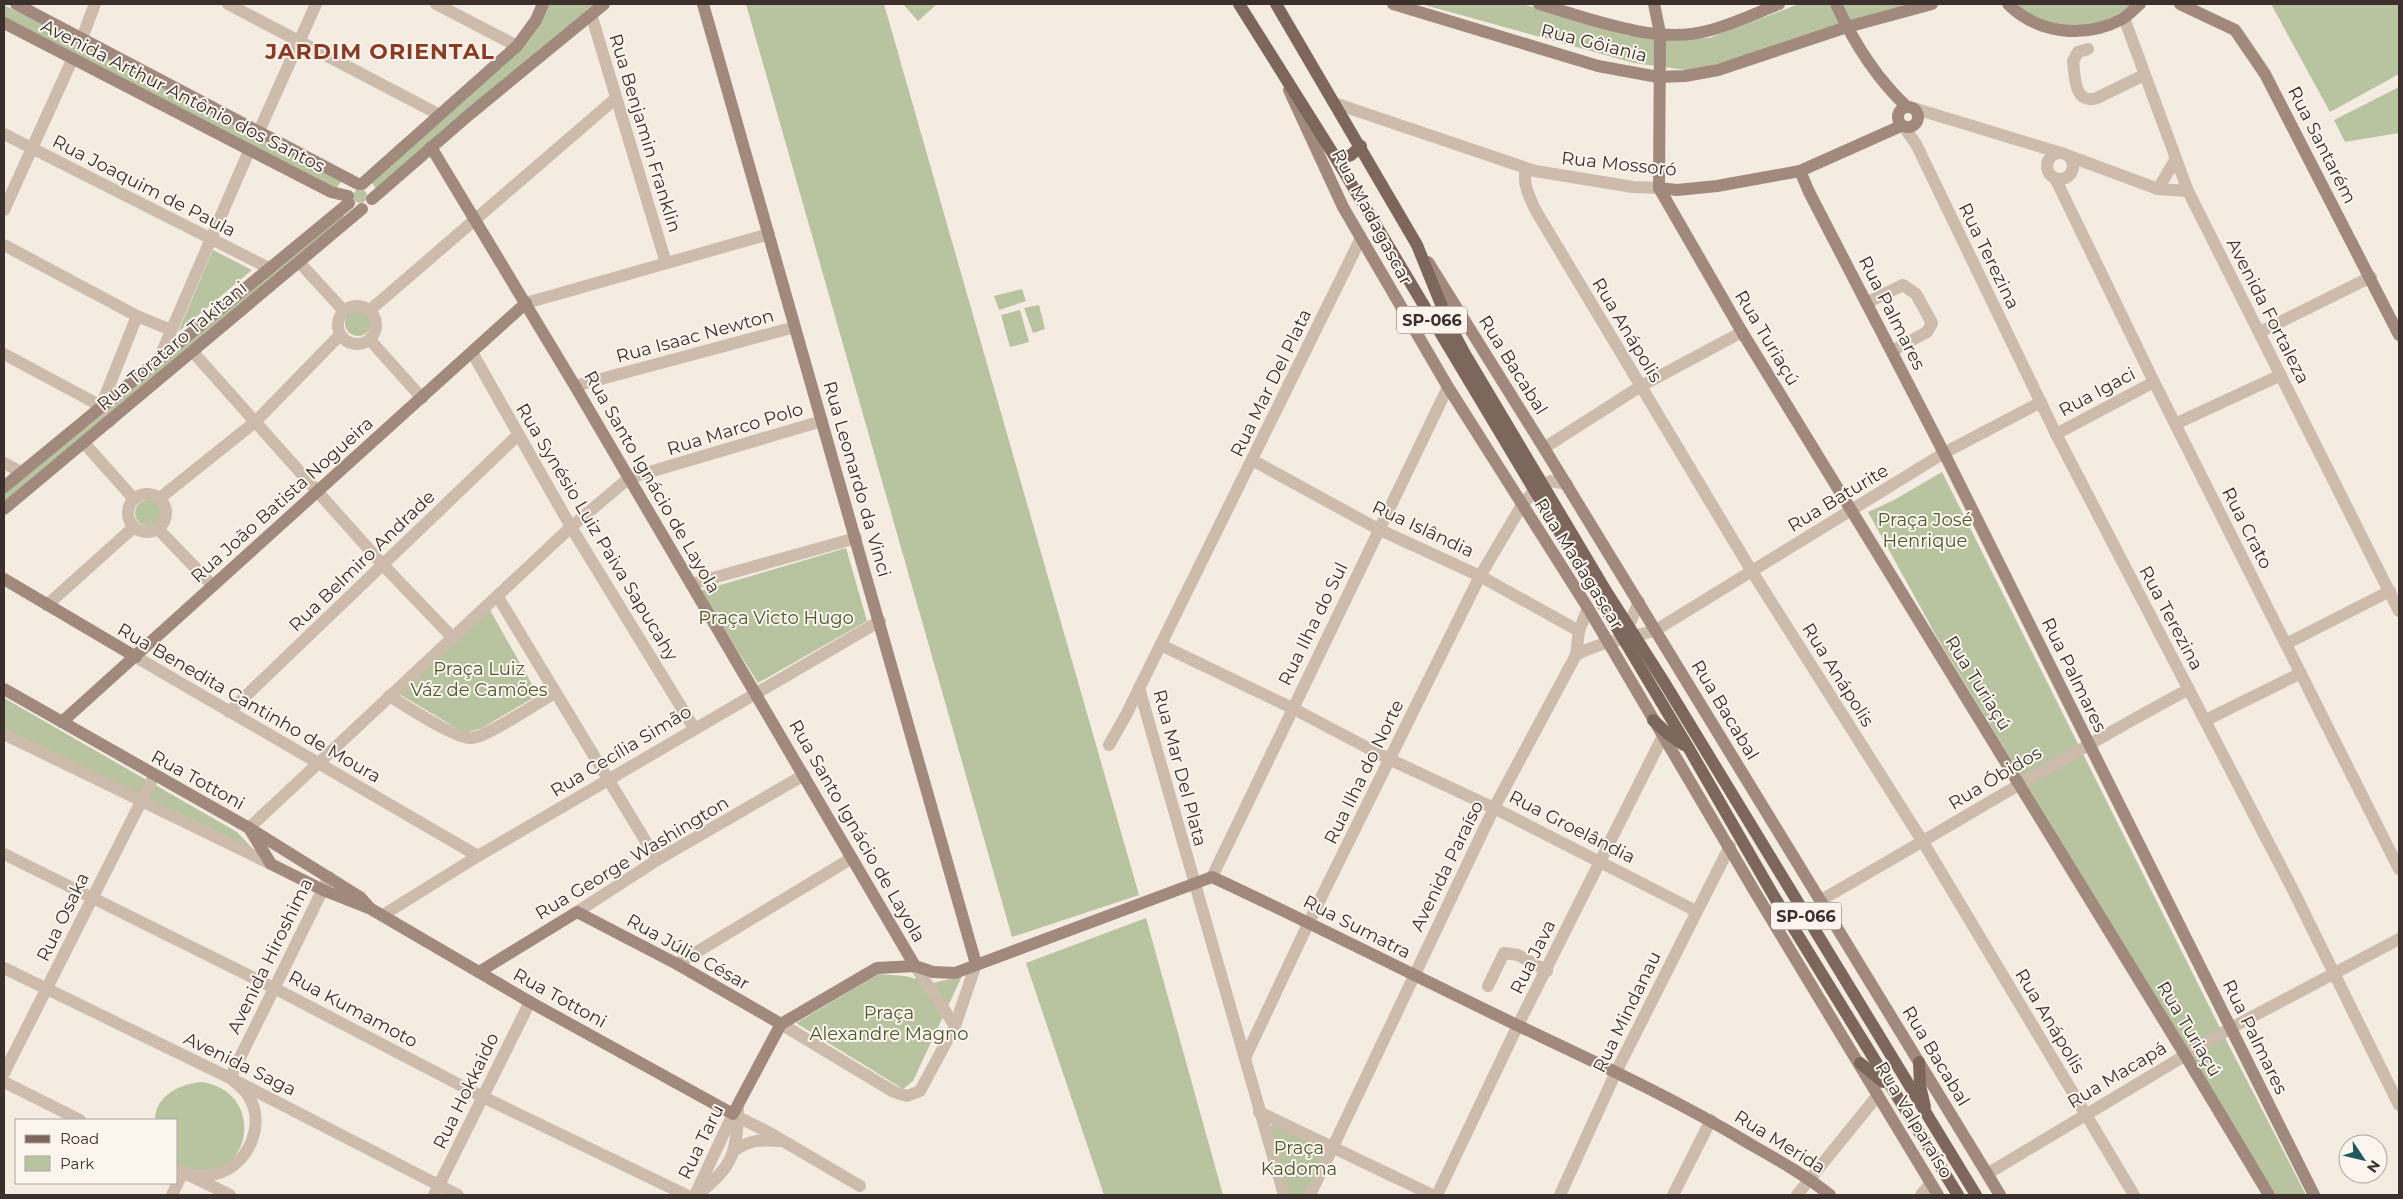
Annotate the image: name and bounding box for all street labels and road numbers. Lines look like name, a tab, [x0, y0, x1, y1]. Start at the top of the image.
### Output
street label: Avenida Arthur Antônio dos Santos	[37, 15, 329, 178]
street label: Rua Gôiania	[1539, 19, 1649, 67]
street label: Rua Benjamin Franklin	[604, 31, 686, 235]
street label: Rua Santarém	[2283, 83, 2361, 207]
street label: Rua Joaquim de Paula	[49, 130, 239, 242]
street label: Rua Madagascar	[1327, 145, 1417, 289]
street label: Rua Mossoró	[1560, 147, 1678, 181]
street label: Rua Terezina	[1954, 199, 2024, 313]
street label: Avenida Fortaleza	[2222, 235, 2314, 387]
street label: Rua Palmares	[1854, 252, 1930, 374]
street label: Rua Anápolis	[1587, 274, 1667, 386]
street label: Rua Torataro Takitani	[92, 277, 252, 415]
street label: Rua Turiaçú	[1730, 286, 1804, 390]
street label: Rua Isaac Newton	[614, 304, 776, 368]
street label: Rua Mar Del Plata	[1226, 306, 1316, 460]
road number: SP-066	[1397, 306, 1467, 334]
street label: Rua Bacabal	[1474, 311, 1552, 419]
street label: Rua Igaci	[2055, 363, 2139, 421]
street label: Rua Santo Ignácio de Layola	[579, 367, 725, 597]
street label: Rua Leonardo da Vinci	[818, 379, 896, 579]
street label: Rua Marco Polo	[664, 398, 806, 460]
street label: Rua Synésio Luiz Paiva Sapucahy	[511, 399, 683, 665]
street label: Rua João Batista Nogueira	[186, 412, 378, 588]
street label: Rua Baturite	[1784, 459, 1892, 537]
street label: Rua Crato	[2217, 484, 2277, 572]
street label: Rua Belmiro Andrade	[285, 486, 440, 636]
street label: Rua Madagascar	[1530, 494, 1628, 634]
street label: Rua Islândia	[1369, 496, 1477, 562]
street label: Rua Ilha do Sul	[1274, 559, 1352, 689]
street label: Rua Terezina	[2134, 562, 2208, 674]
street label: Rua Palmares	[2037, 614, 2111, 736]
street label: Rua Benedita Cantinho de Moura	[113, 618, 385, 788]
street label: Rua Anápolis	[1797, 619, 1879, 731]
street label: Rua Turiaçú	[1940, 632, 2016, 734]
street label: Rua Bacabal	[1686, 656, 1764, 764]
street label: Rua Mar Del Plata	[1148, 687, 1212, 849]
street label: Rua Ilha do Norte	[1320, 696, 1409, 848]
street label: Rua Cecília Simão	[547, 700, 695, 802]
street label: Rua Santo Ignácio de Layola	[784, 716, 930, 946]
street label: Rua Óbidos	[1944, 741, 2046, 814]
street label: Rua Tottoni	[147, 745, 249, 815]
street label: Rua Groelândia	[1505, 786, 1639, 868]
street label: Rua George Washington	[531, 791, 733, 925]
street label: Avenida Paraíso	[1406, 797, 1488, 935]
street label: Rua Osaka	[32, 869, 94, 965]
street label: Avenida Hiroshima	[223, 875, 317, 1037]
street label: Rua Sumatra	[1300, 890, 1414, 964]
road number: SP-066	[1771, 902, 1841, 929]
street label: Rua Júlio César	[623, 909, 753, 995]
street label: Rua Java	[1506, 916, 1560, 998]
street label: Rua Mindanau	[1588, 948, 1666, 1076]
street label: Rua Tottoni	[509, 963, 611, 1033]
street label: Rua Anápolis	[2010, 965, 2090, 1077]
street label: Rua Kumamoto	[285, 966, 421, 1052]
street label: Rua Palmares	[2218, 976, 2292, 1098]
street label: Rua Turiaçú	[2152, 977, 2226, 1081]
street label: Rua Bacabal	[1897, 1002, 1975, 1110]
street label: Avenida Saga	[180, 1027, 300, 1101]
street label: Rua Hokkaido	[428, 1029, 504, 1153]
street label: Rua Macapá	[2063, 1037, 2171, 1113]
street label: Rua Valparaíso	[1871, 1058, 1957, 1182]
street label: Rua Taru	[674, 1101, 728, 1183]
street label: Rua Merida	[1730, 1105, 1830, 1179]

